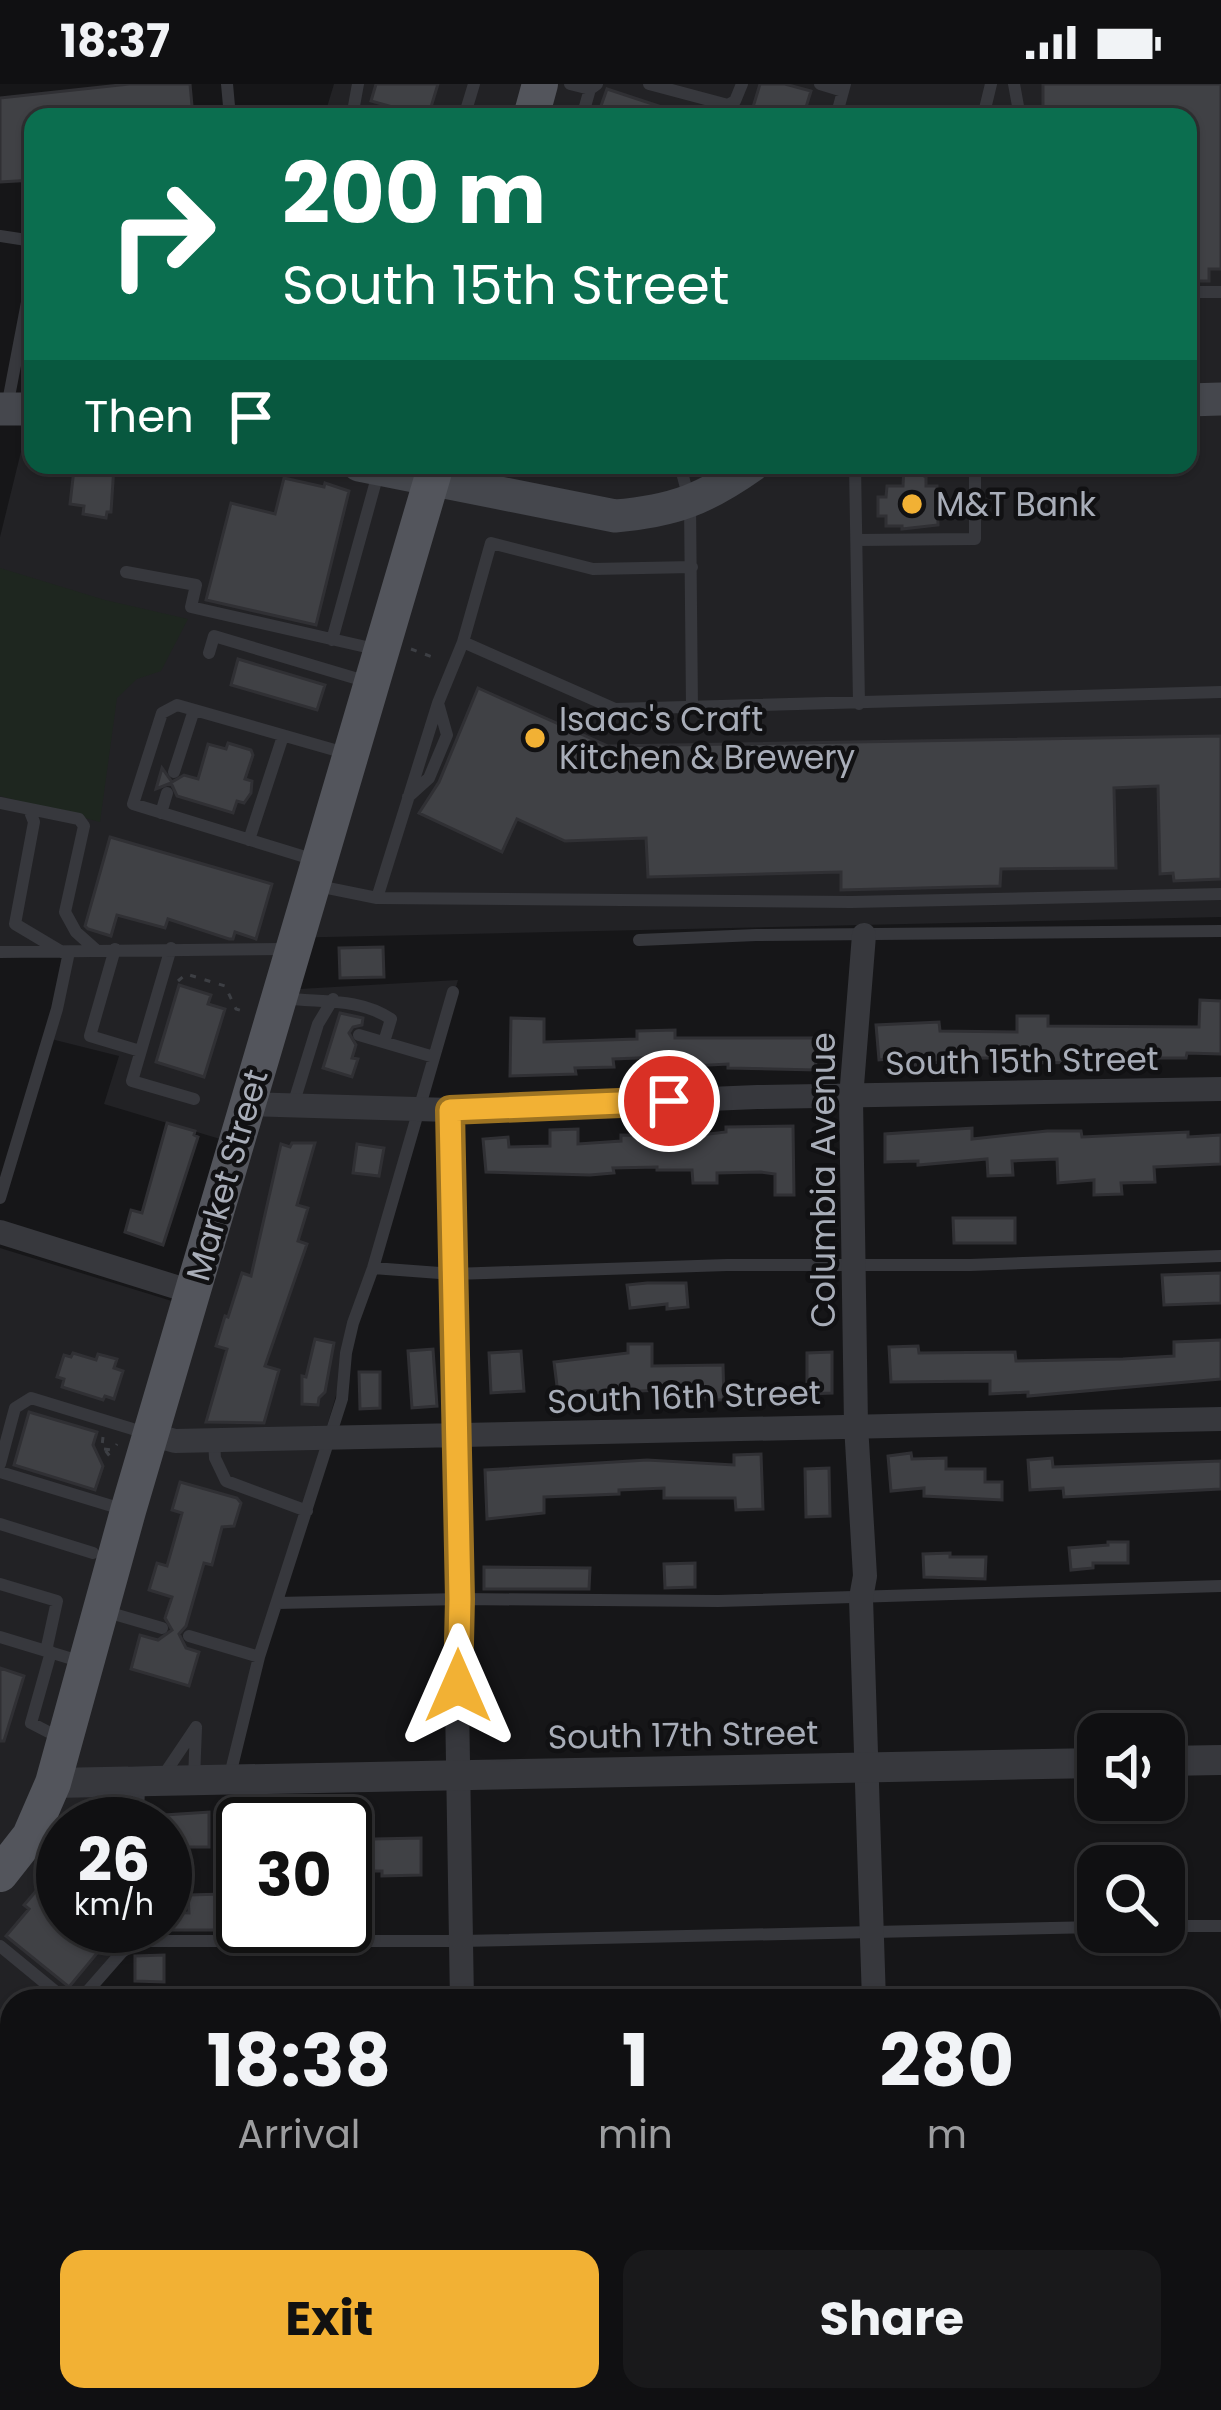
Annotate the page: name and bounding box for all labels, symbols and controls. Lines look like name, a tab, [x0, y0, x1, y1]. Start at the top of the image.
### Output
text: 18:37	[60, 10, 170, 73]
text: 200 m	[282, 135, 546, 252]
icon: right	[84, 156, 240, 312]
text: South 15th Street	[282, 247, 729, 323]
icon: arrive	[218, 384, 284, 450]
text: Then	[84, 385, 194, 448]
place label: M&T Bank	[936, 481, 1096, 528]
marker: M&T Bank	[899, 491, 925, 517]
place label: Isaac's Craft Kitchen & Brewery	[559, 696, 855, 781]
marker: Isaac's Craft Kitchen & Brewery	[522, 725, 548, 751]
street label: Columbia Avenue	[800, 1032, 847, 1328]
street label: South 15th Street	[885, 1035, 1159, 1087]
pin	[618, 1050, 720, 1152]
street label: Market Street	[174, 1064, 280, 1286]
icon: arrive	[636, 1068, 702, 1134]
street label: South 16th Street	[546, 1369, 822, 1425]
position arrow	[395, 1623, 521, 1749]
street label: South 17th Street	[547, 1709, 819, 1761]
map controls	[1077, 1713, 1185, 1953]
button: sound	[1077, 1713, 1185, 1821]
speed limit sign: 30	[216, 1797, 372, 1953]
text: 26	[78, 1818, 150, 1902]
button: search	[1077, 1845, 1185, 1953]
text: km/h	[74, 1883, 154, 1926]
text: 18:38	[207, 2010, 391, 2111]
text: 1	[622, 2010, 649, 2111]
text: 280	[879, 2010, 1014, 2111]
text: Arrival	[238, 2107, 360, 2162]
text: min	[598, 2107, 673, 2162]
text: m	[927, 2107, 967, 2162]
button: Exit	[60, 2250, 599, 2388]
button: Share	[623, 2250, 1161, 2388]

